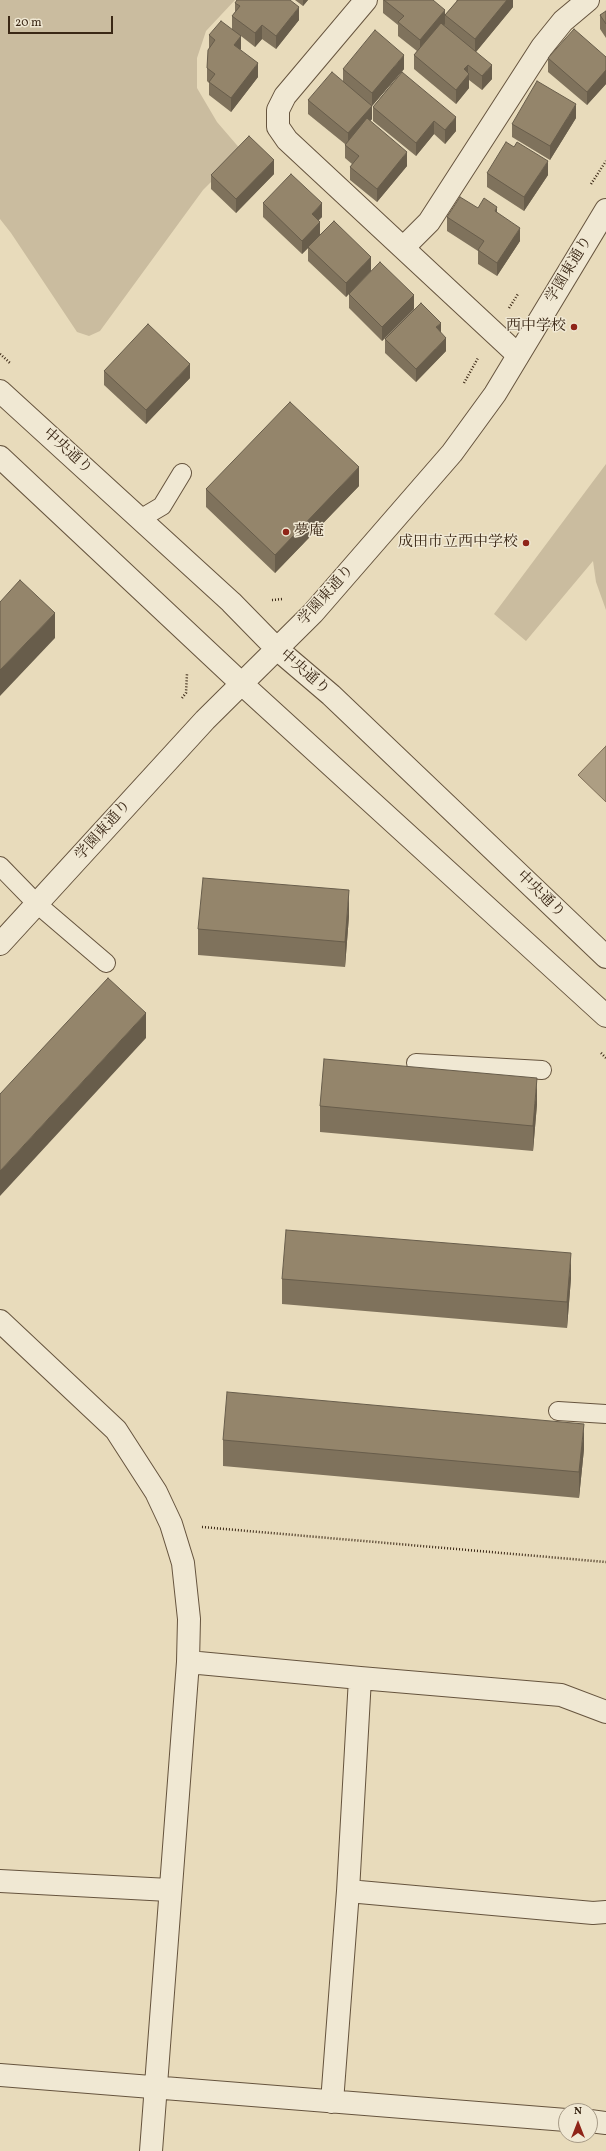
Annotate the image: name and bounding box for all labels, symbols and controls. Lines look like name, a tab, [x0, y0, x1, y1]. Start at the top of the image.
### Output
scale bar	[10, 8, 115, 34]
text: 20 m	[15, 15, 42, 31]
street label: 学園東通り	[543, 233, 597, 307]
place label: 西中学校	[506, 318, 566, 336]
marker: 西中学校	[569, 322, 579, 332]
street label: 中央通り	[39, 425, 95, 479]
place label: 夢庵	[294, 523, 324, 541]
marker: 夢庵	[281, 527, 291, 537]
place label: 成田市立西中学校	[398, 534, 518, 552]
marker: 成田市立西中学校	[521, 538, 531, 548]
street label: 学園東通り	[295, 562, 359, 630]
street label: 中央通り	[275, 647, 333, 699]
street label: 学園東通り	[72, 797, 136, 865]
street label: 中央通り	[512, 868, 568, 922]
north arrow	[558, 2103, 598, 2143]
text: N	[574, 2104, 582, 2119]

